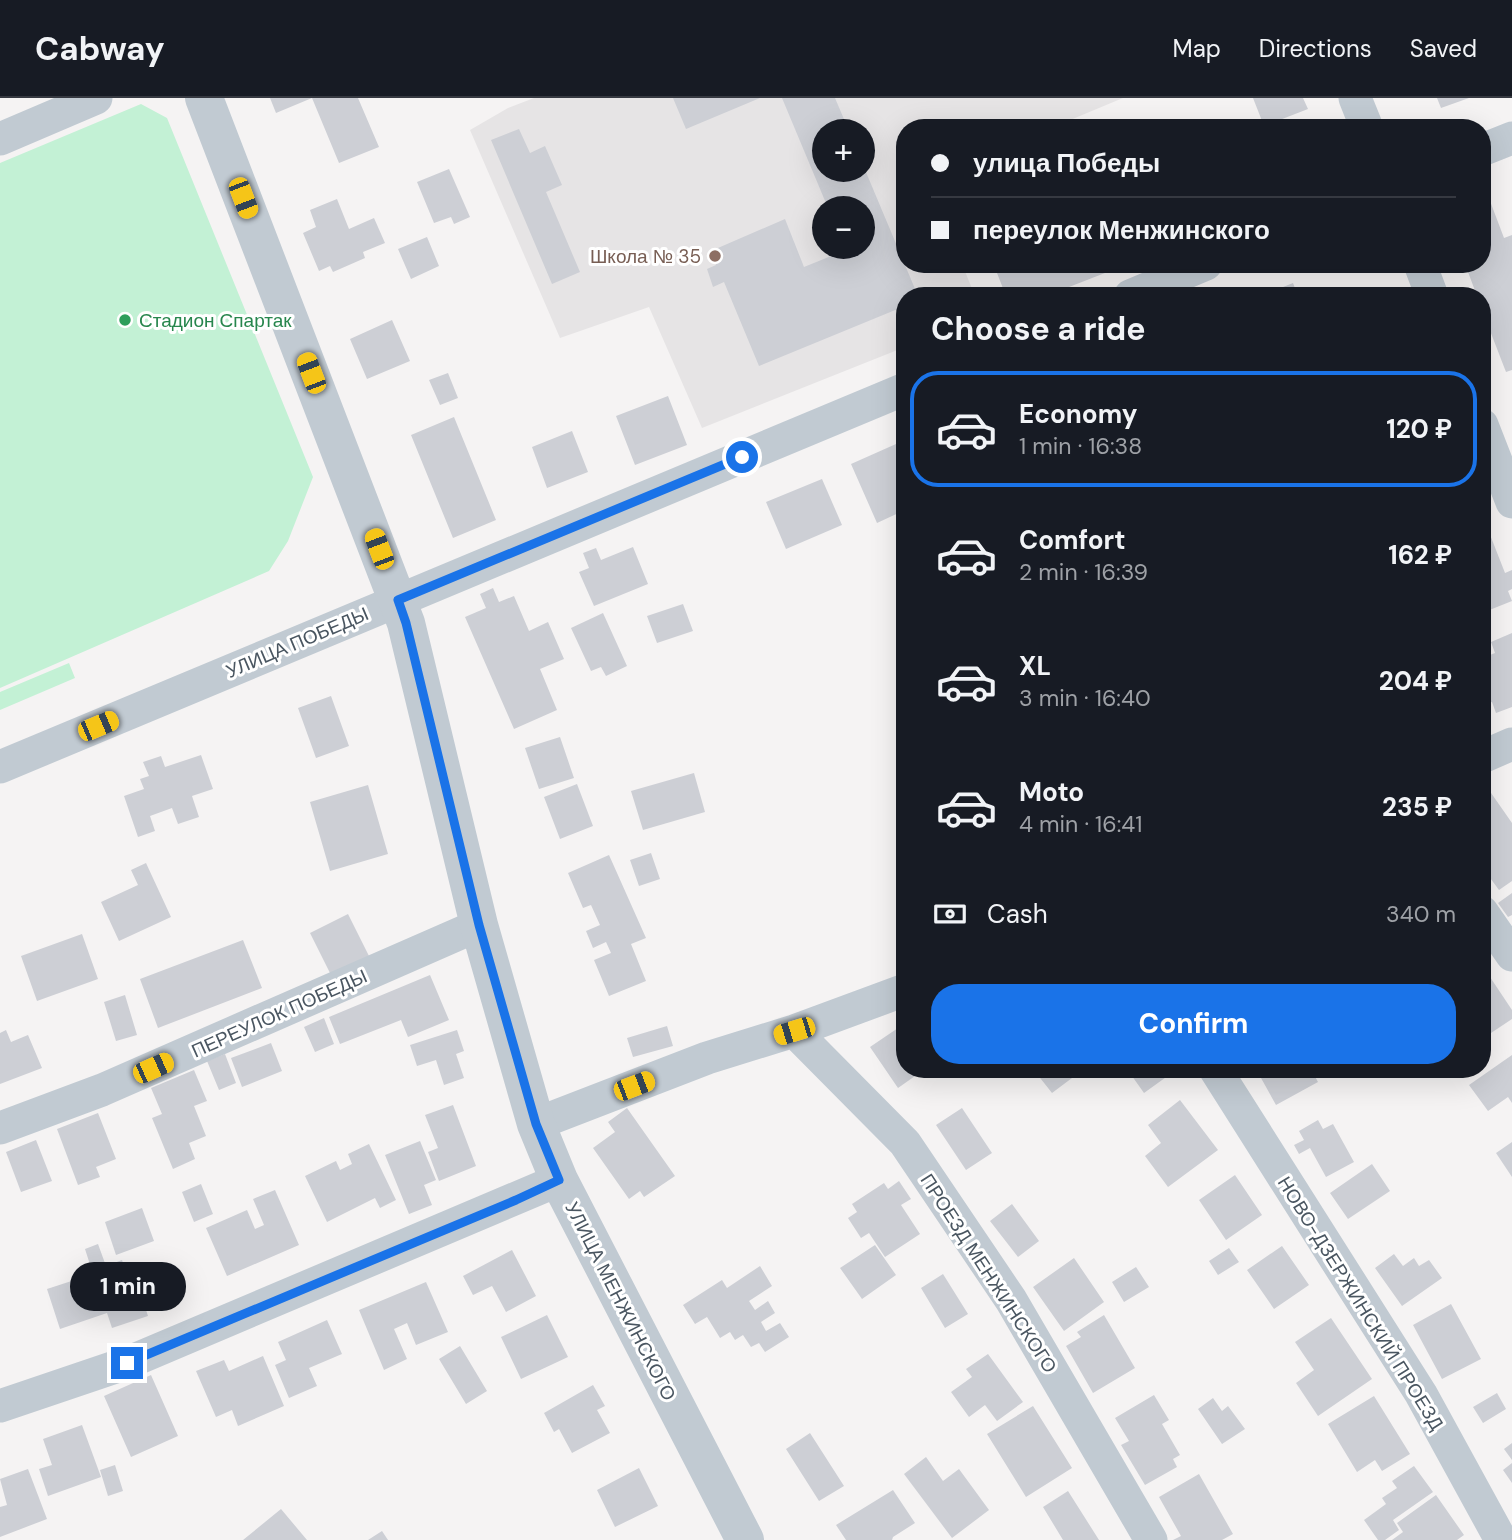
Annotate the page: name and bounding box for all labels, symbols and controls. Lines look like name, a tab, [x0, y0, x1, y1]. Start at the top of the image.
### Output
text: Cabway	[35, 27, 165, 70]
text: Map	[1173, 33, 1221, 64]
text: Directions	[1259, 33, 1372, 64]
text: Saved	[1410, 33, 1477, 64]
map controls	[812, 119, 875, 259]
button: +	[812, 119, 875, 182]
text: улица Победы	[973, 146, 1160, 180]
car	[226, 175, 261, 221]
button: −	[812, 196, 875, 259]
text: переулок Менжинского	[973, 213, 1270, 247]
place label: Школа № 35	[590, 244, 701, 269]
marker: Школа № 35	[707, 248, 723, 264]
place label: Стадион Спартак	[139, 308, 292, 333]
text: Choose a ride	[931, 308, 1146, 350]
marker: Стадион Спартак	[117, 312, 133, 328]
car	[294, 350, 329, 396]
text: Economy	[1019, 397, 1137, 431]
icon: car	[935, 398, 998, 461]
text: 120 ₽	[1386, 412, 1452, 446]
text: 1 min · 16:38	[1019, 431, 1142, 461]
route start	[726, 441, 758, 473]
text: Comfort	[1019, 523, 1125, 557]
icon: car	[935, 524, 998, 587]
car	[362, 526, 397, 572]
text: 162 ₽	[1388, 538, 1452, 572]
text: 2 min · 16:39	[1019, 557, 1148, 587]
street label: УЛИЦА ПОБЕДЫ	[222, 601, 372, 684]
text: XL	[1019, 649, 1051, 683]
icon: car	[935, 650, 998, 713]
text: 204 ₽	[1379, 664, 1452, 698]
text: 3 min · 16:40	[1019, 683, 1151, 713]
car	[75, 708, 122, 744]
text: Moto	[1019, 775, 1084, 809]
icon: car	[935, 776, 998, 839]
text: 235 ₽	[1382, 790, 1452, 824]
text: 4 min · 16:41	[1019, 809, 1143, 839]
icon: cash	[931, 895, 969, 933]
text: Cash	[987, 897, 1048, 931]
text: 340 m	[1386, 899, 1456, 929]
street label: ПЕРЕУЛОК ПОБЕДЫ	[187, 963, 371, 1063]
button: Confirm	[931, 984, 1456, 1064]
car	[771, 1015, 818, 1047]
car	[130, 1050, 177, 1086]
car	[611, 1069, 658, 1103]
street label: ПРОЕЗД МЕНЖИНСКОГО	[915, 1169, 1062, 1378]
street label: НОВО-ДЗЕРЖИНСКИЙ ПРОЕЗД	[1272, 1172, 1449, 1435]
street label: УЛИЦА МЕНЖИНСКОГО	[560, 1198, 682, 1405]
callout: 1 min	[69, 1262, 185, 1310]
text: 1 min	[100, 1271, 156, 1301]
route end	[111, 1347, 143, 1379]

